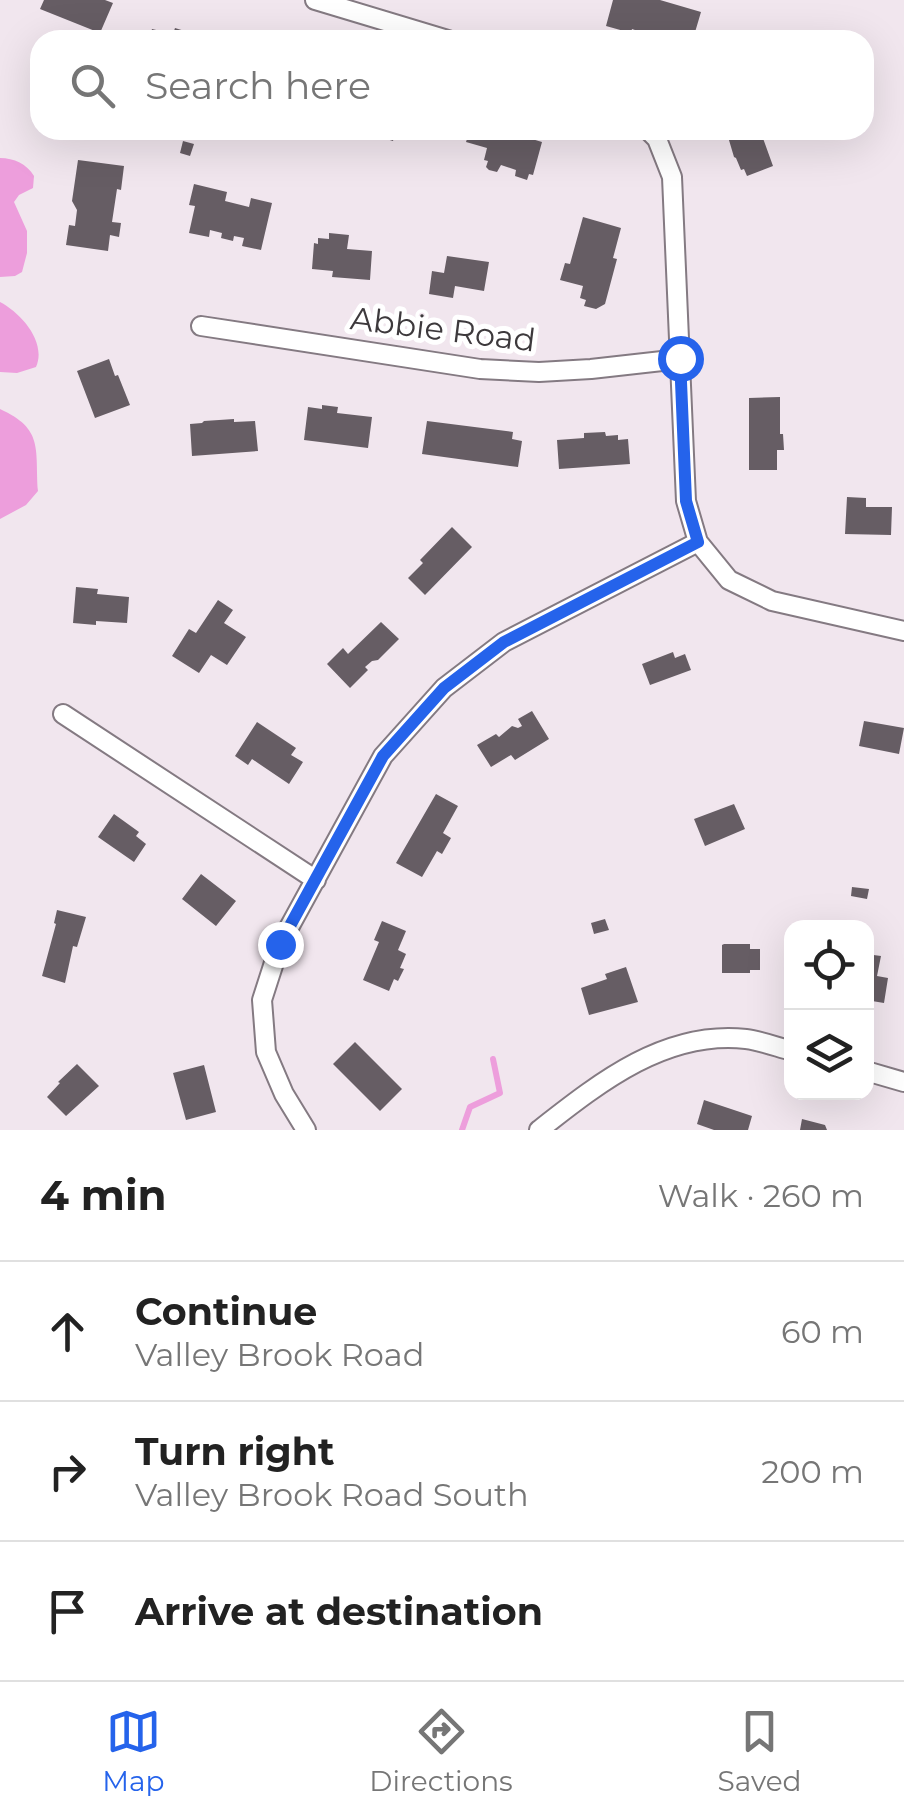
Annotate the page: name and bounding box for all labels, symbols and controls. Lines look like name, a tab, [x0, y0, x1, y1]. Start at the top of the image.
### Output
search box	[30, 30, 874, 140]
icon: search	[65, 58, 120, 113]
text: Search here	[145, 62, 371, 109]
street label: Abbie Road	[348, 298, 538, 360]
route start	[658, 336, 704, 382]
map controls	[784, 920, 874, 1100]
button: locate	[784, 920, 874, 1010]
route end	[258, 922, 304, 968]
button: layers	[784, 1010, 874, 1100]
text: 4 min	[40, 1169, 167, 1221]
text: Walk · 260 m	[658, 1176, 864, 1215]
text: Continue	[135, 1288, 317, 1335]
icon: ahead	[40, 1304, 95, 1359]
text: 60 m	[781, 1312, 864, 1351]
text: Valley Brook Road	[135, 1335, 424, 1374]
text: Turn right	[135, 1428, 334, 1475]
icon: right	[40, 1444, 95, 1499]
text: 200 m	[761, 1452, 864, 1491]
text: Valley Brook Road South	[135, 1475, 529, 1514]
icon: arrive	[40, 1584, 95, 1639]
text: Arrive at destination	[135, 1588, 543, 1635]
tab: Map	[102, 1704, 165, 1798]
tab: Directions	[369, 1704, 513, 1798]
tab: Saved	[717, 1704, 802, 1798]

